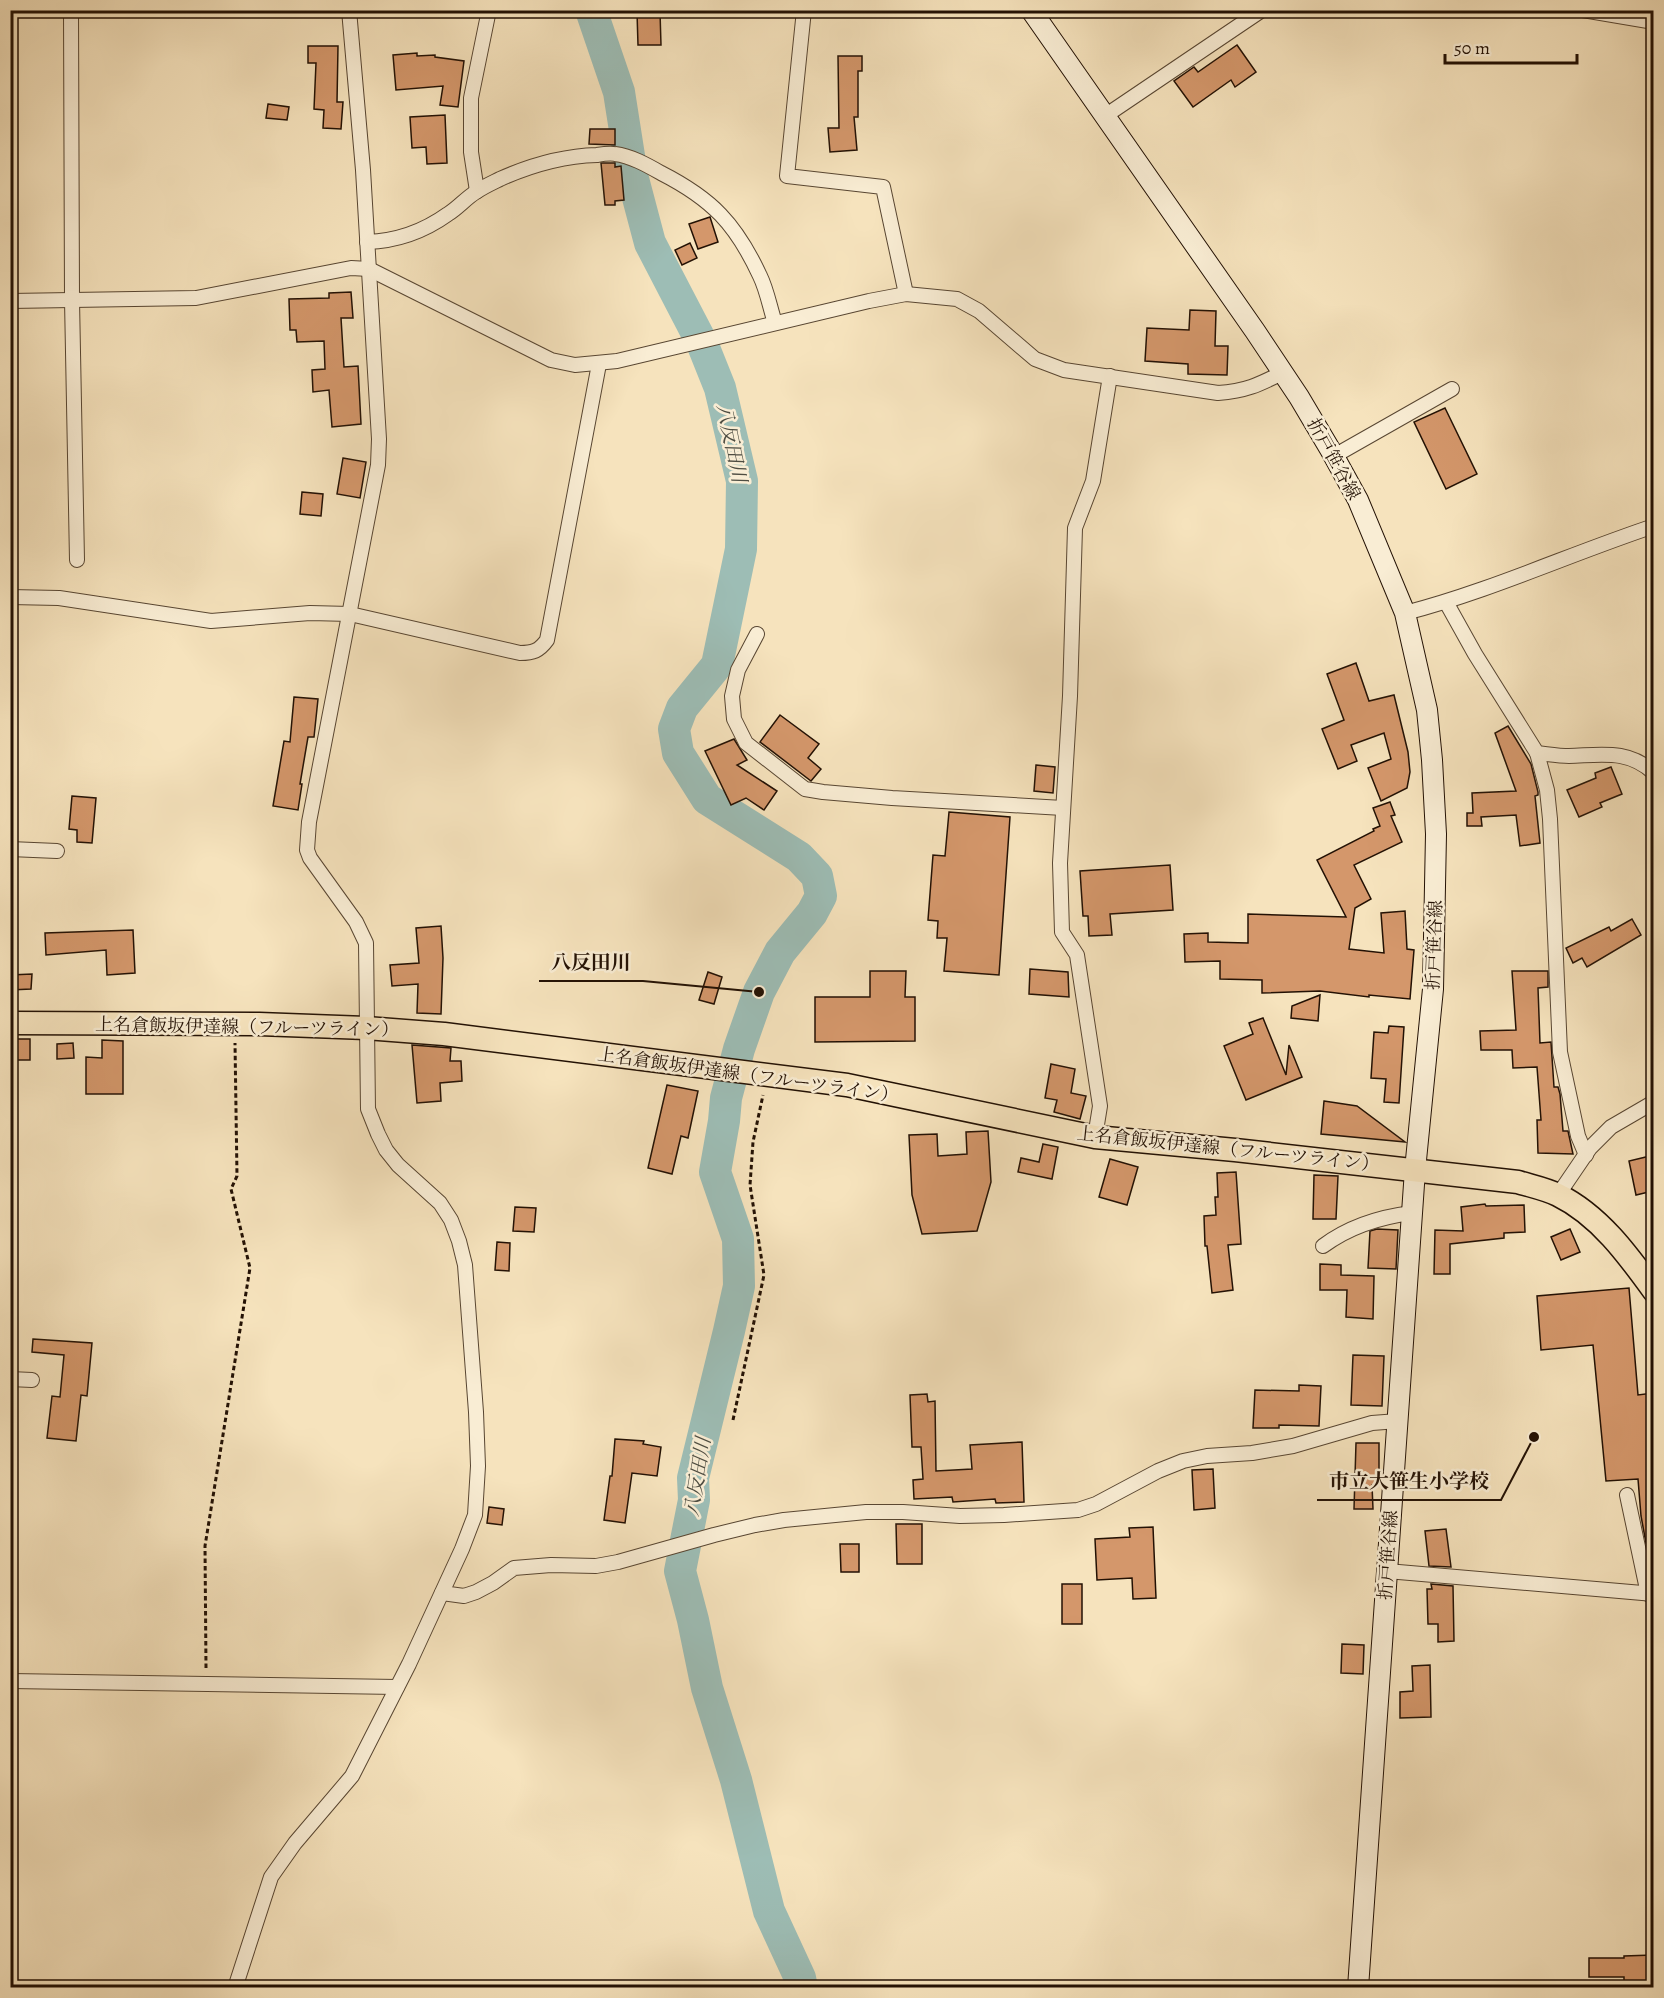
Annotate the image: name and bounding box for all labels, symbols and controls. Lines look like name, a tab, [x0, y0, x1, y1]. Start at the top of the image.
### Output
scale bar	[1445, 27, 1577, 65]
text: 50 m	[1454, 36, 1490, 60]
water label: 八反田川	[710, 401, 753, 487]
street label: 折戸笹谷線	[1302, 414, 1366, 504]
street label: 折戸笹谷線	[1420, 900, 1448, 990]
callout: 八反田川	[539, 943, 643, 981]
text: 八反田川	[551, 949, 631, 976]
street label: 上名倉飯坂伊達線（フルーツライン）	[95, 1012, 399, 1042]
street label: 上名倉飯坂伊達線（フルーツライン）	[596, 1042, 900, 1108]
street label: 上名倉飯坂伊達線（フルーツライン）	[1076, 1121, 1380, 1177]
water label: 八反田川	[678, 1433, 717, 1519]
callout: 市立大笹生小学校	[1317, 1462, 1501, 1500]
text: 市立大笹生小学校	[1329, 1468, 1489, 1495]
street label: 折戸笹谷線	[1373, 1509, 1403, 1601]

